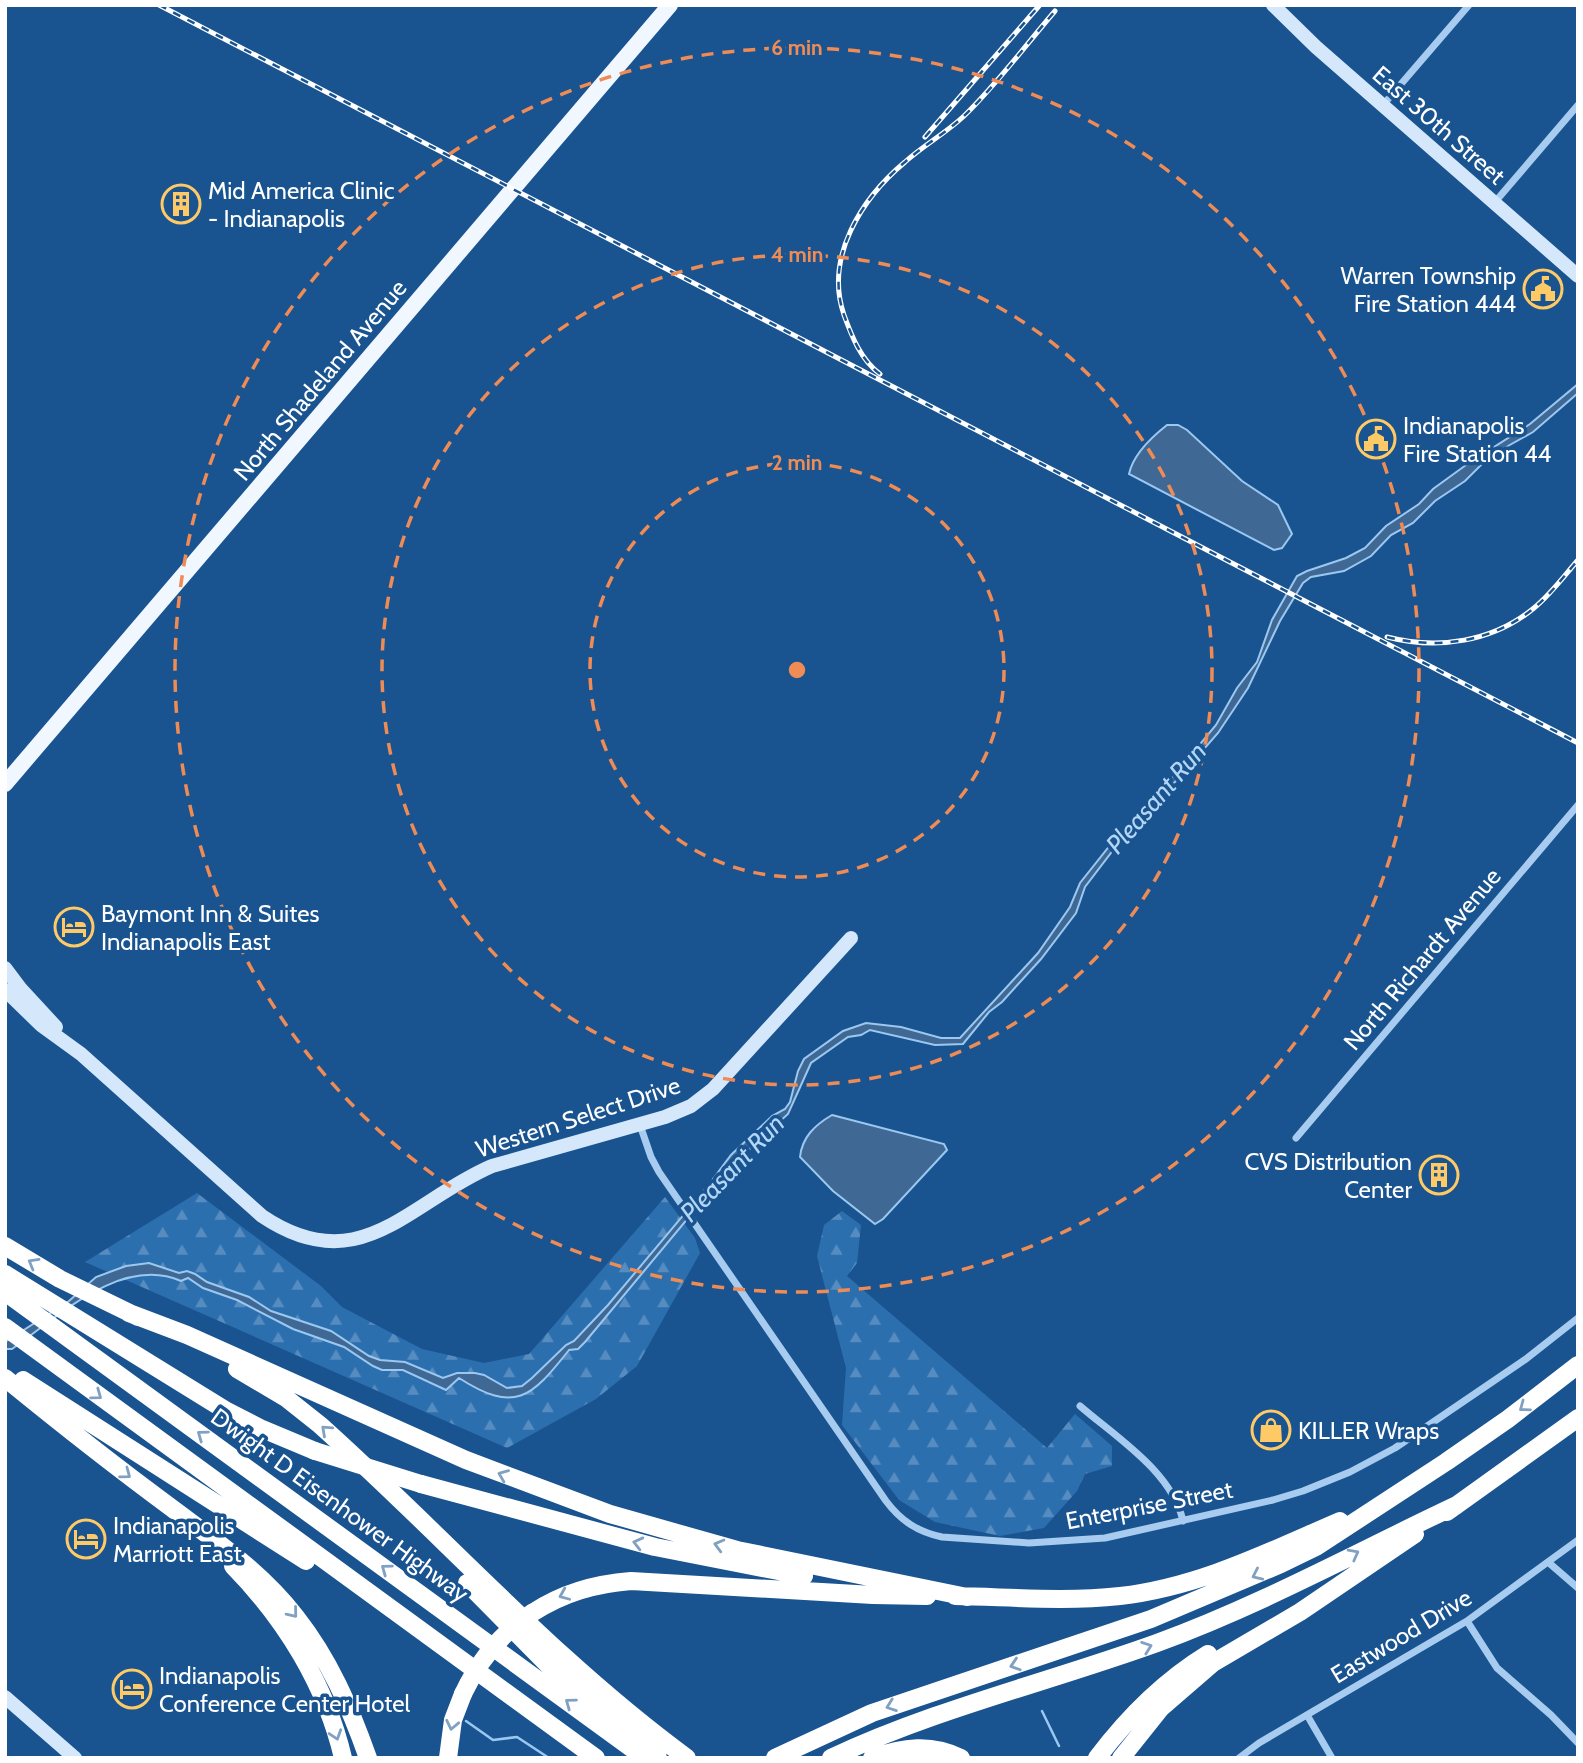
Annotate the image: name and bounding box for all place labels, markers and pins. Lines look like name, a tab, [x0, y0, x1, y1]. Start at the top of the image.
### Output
place label: Mid America Clinic - Indianapolis	[208, 176, 395, 233]
building icon: Mid America Clinic - Indianapolis	[160, 183, 202, 225]
place label: Warren Township Fire Station 444	[1341, 261, 1516, 318]
public building icon: Warren Township Fire Station 444	[1522, 268, 1564, 310]
place label: Indianapolis Fire Station 44	[1403, 411, 1552, 468]
public building icon: Indianapolis Fire Station 44	[1355, 418, 1397, 460]
centre of rings	[785, 658, 809, 682]
place label: Baymont Inn & Suites Indianapolis East	[101, 899, 319, 956]
hotel icon: Baymont Inn & Suites Indianapolis East	[53, 906, 95, 948]
place label: CVS Distribution Center	[1244, 1147, 1412, 1204]
building icon: CVS Distribution Center	[1418, 1154, 1460, 1196]
shop icon: KILLER Wraps	[1250, 1409, 1292, 1451]
place label: KILLER Wraps	[1298, 1416, 1439, 1445]
place label: Indianapolis Marriott East	[113, 1511, 242, 1568]
hotel icon: Indianapolis Marriott East	[65, 1518, 107, 1560]
place label: Indianapolis Conference Center Hotel	[159, 1661, 410, 1718]
hotel icon: Indianapolis Conference Center Hotel	[111, 1668, 153, 1710]

